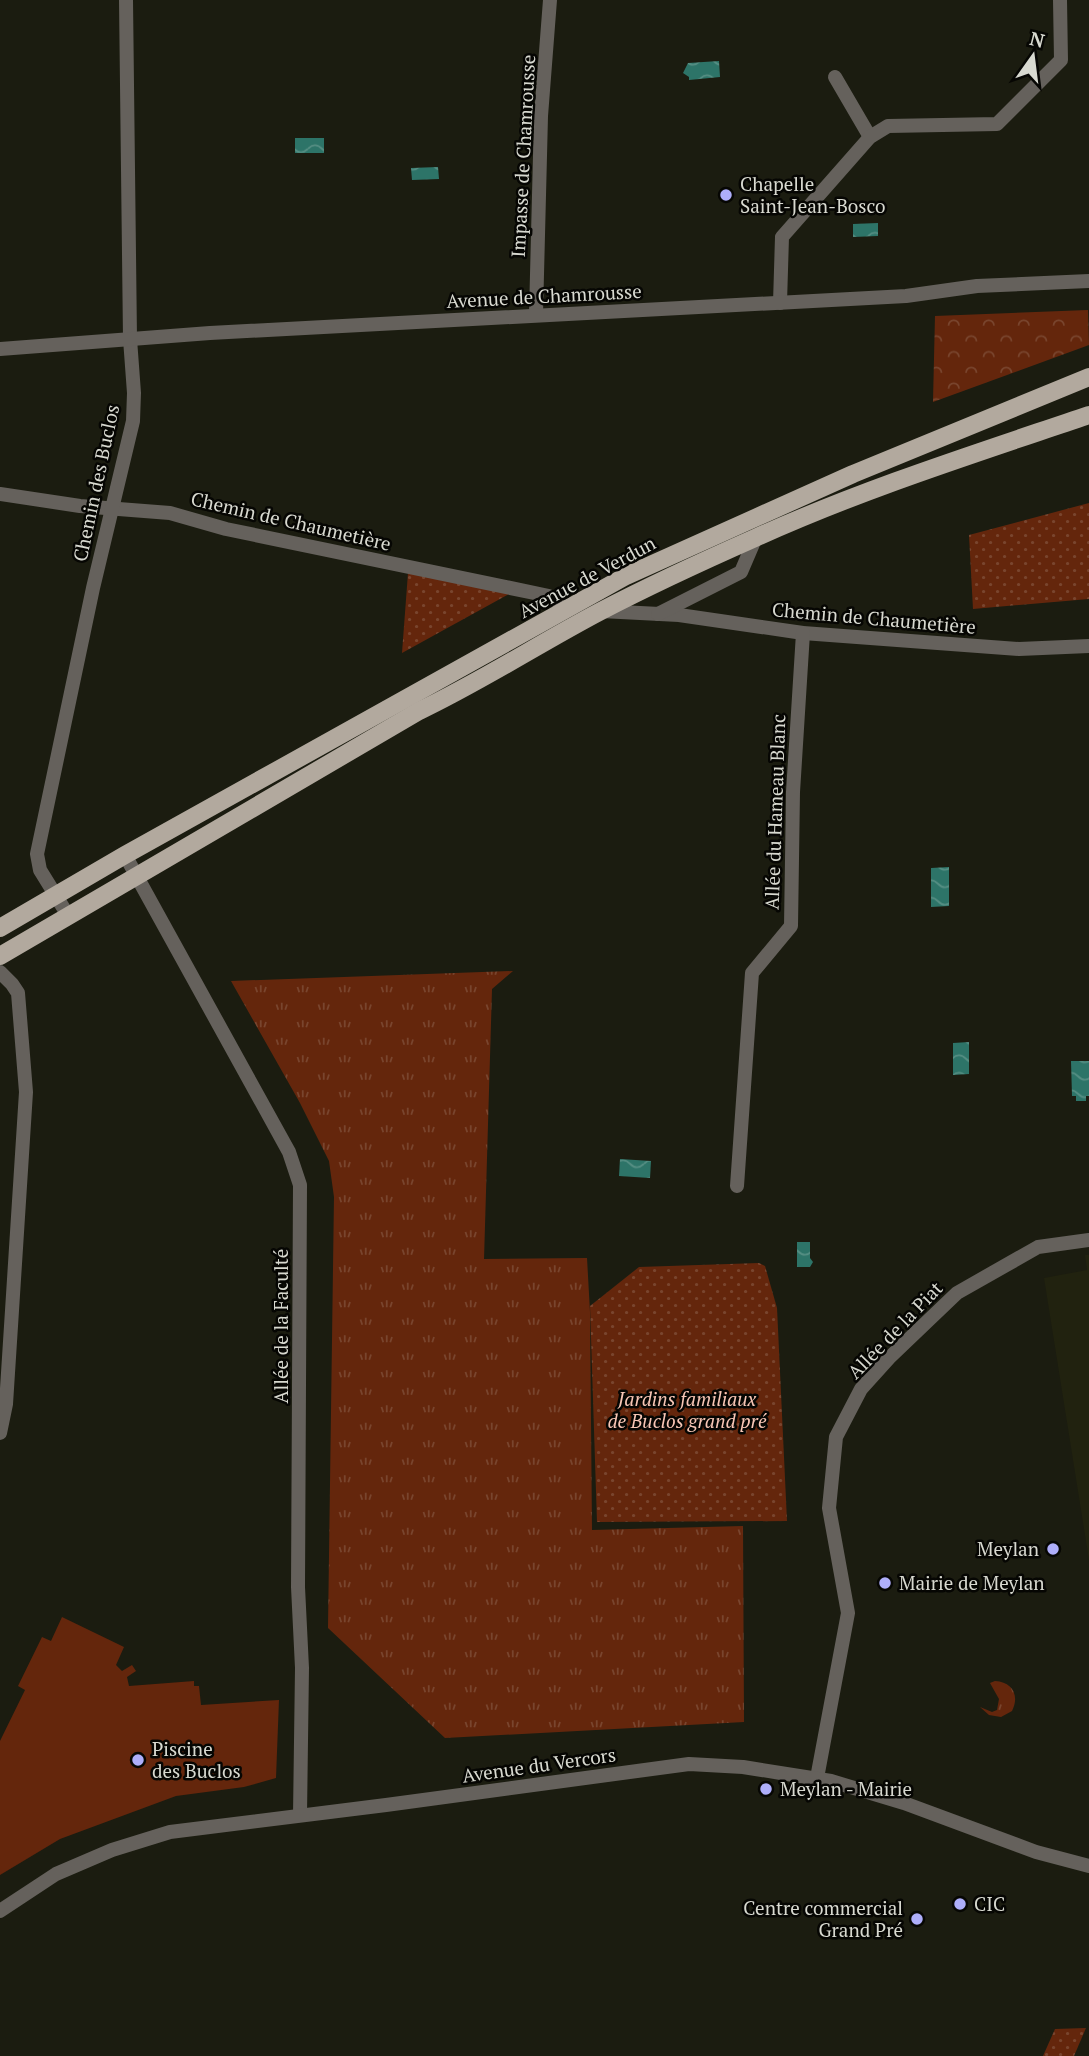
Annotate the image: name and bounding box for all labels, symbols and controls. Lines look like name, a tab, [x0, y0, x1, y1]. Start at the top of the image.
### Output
north arrow	[998, 21, 1068, 91]
text: N	[1027, 25, 1048, 53]
street label: Impasse de Chamrousse	[505, 54, 540, 258]
place label: Chapelle Saint-Jean-Bosco	[740, 171, 886, 218]
marker: Chapelle Saint-Jean-Bosco	[718, 187, 734, 203]
street label: Avenue de Chamrousse	[446, 278, 642, 313]
street label: Chemin des Buclos	[67, 402, 124, 564]
street label: Chemin de Chaumetière	[189, 485, 394, 556]
street label: Avenue de Verdun	[514, 530, 660, 623]
street label: Chemin de Chaumetière	[771, 596, 977, 639]
street label: Allée du Hameau Blanc	[759, 714, 790, 910]
street label: Allée de la Faculté	[268, 1249, 293, 1403]
street label: Allée de la Piat	[842, 1275, 948, 1384]
park label: Jardins familiaux de Buclos grand pré	[607, 1386, 767, 1433]
place label: Meylan	[977, 1536, 1039, 1561]
marker: Meylan	[1045, 1541, 1061, 1557]
place label: Mairie de Meylan	[899, 1570, 1045, 1595]
marker: Mairie de Meylan	[877, 1575, 893, 1591]
place label: Piscine des Buclos	[152, 1736, 241, 1783]
street label: Avenue du Vercors	[460, 1741, 617, 1788]
marker: Piscine des Buclos	[130, 1752, 146, 1768]
place label: Meylan - Mairie	[780, 1776, 912, 1801]
marker: Meylan - Mairie	[758, 1781, 774, 1797]
place label: CIC	[974, 1891, 1005, 1916]
place label: Centre commercial Grand Pré	[743, 1895, 903, 1942]
marker: CIC	[952, 1896, 968, 1912]
marker: Centre commercial Grand Pré	[909, 1911, 925, 1927]

